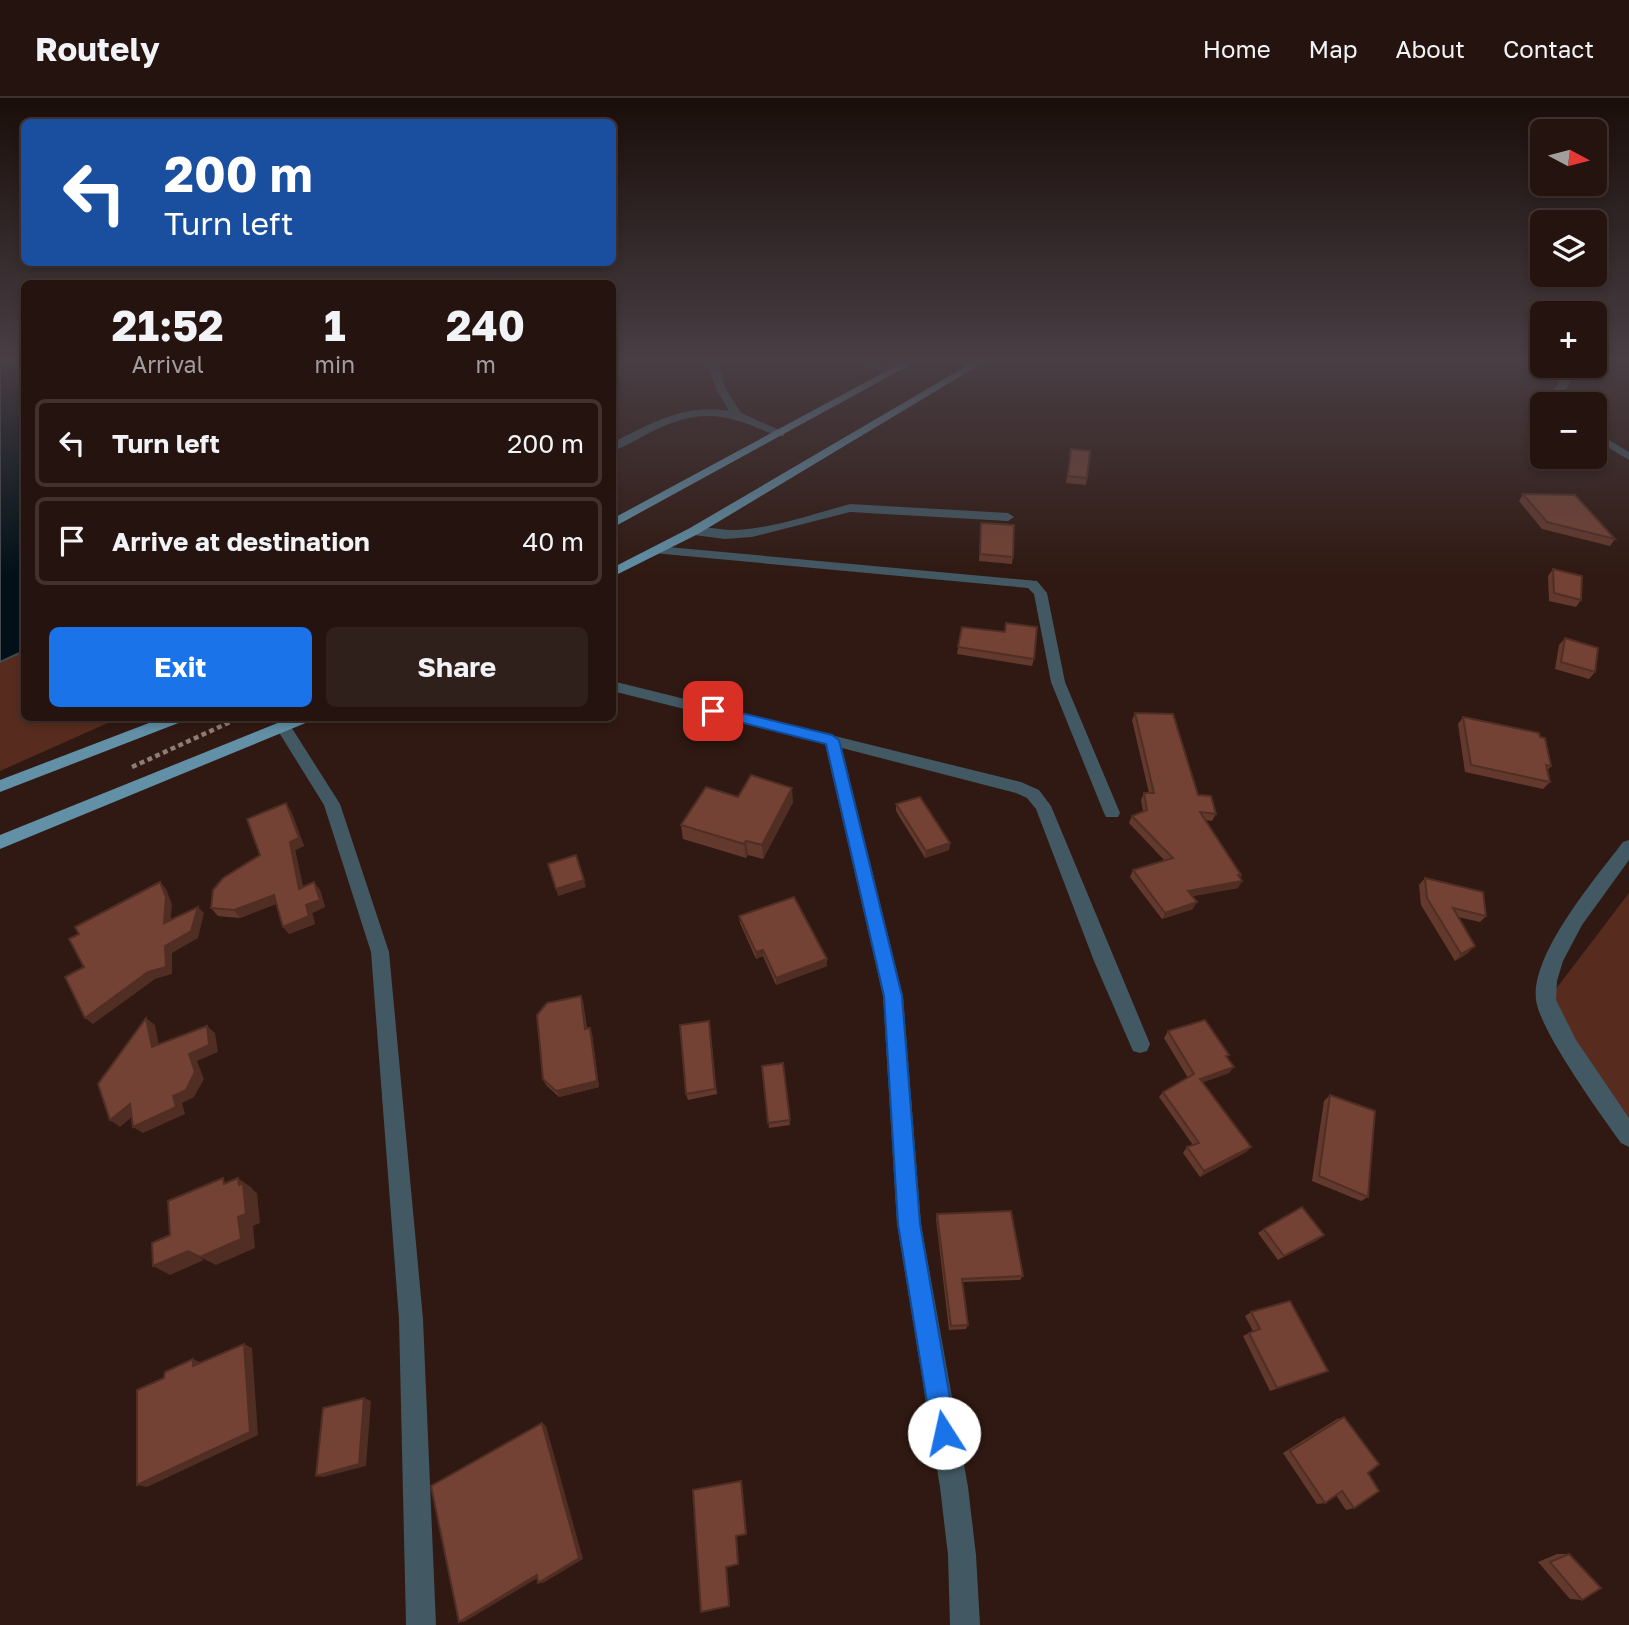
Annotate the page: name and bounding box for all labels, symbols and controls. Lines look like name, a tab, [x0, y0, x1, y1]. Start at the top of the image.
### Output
text: Routely	[35, 29, 160, 68]
text: Home	[1203, 34, 1271, 63]
text: Map	[1309, 34, 1358, 63]
text: About	[1396, 34, 1465, 63]
text: Contact	[1503, 34, 1594, 63]
north arrow	[1530, 119, 1606, 196]
map controls	[1530, 119, 1607, 469]
text: 200 m	[164, 144, 313, 203]
icon: left	[49, 147, 140, 238]
text: Turn left	[164, 204, 293, 242]
button: layers	[1530, 210, 1607, 287]
text: 21:52	[112, 300, 224, 350]
text: 1	[324, 300, 346, 350]
text: 240	[446, 300, 525, 350]
button: +	[1530, 301, 1607, 378]
text: Arrival	[132, 350, 204, 378]
text: min	[315, 350, 355, 378]
text: m	[475, 350, 496, 378]
button: −	[1530, 392, 1607, 469]
icon: left	[53, 424, 91, 462]
text: Turn left	[112, 428, 220, 459]
text: 200 m	[507, 428, 584, 459]
icon: arrive	[53, 522, 91, 560]
text: Arrive at destination	[112, 526, 370, 557]
text: 40 m	[523, 526, 584, 557]
button: Exit	[49, 627, 312, 707]
button: Share	[326, 627, 588, 707]
pin	[683, 681, 743, 741]
icon: arrive	[694, 692, 732, 730]
position arrow	[907, 1396, 981, 1470]

